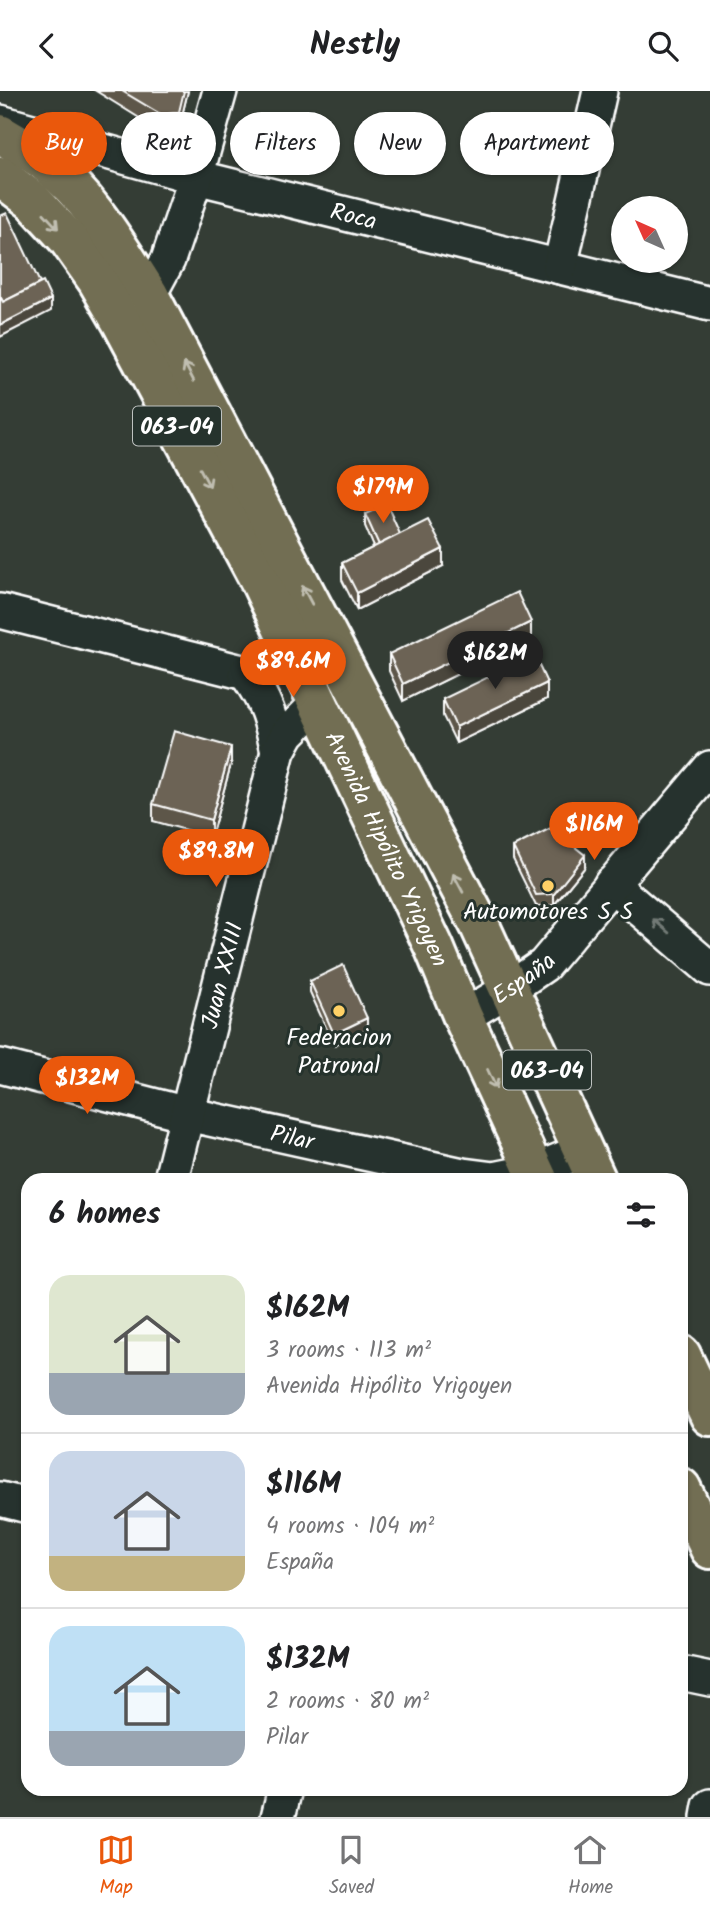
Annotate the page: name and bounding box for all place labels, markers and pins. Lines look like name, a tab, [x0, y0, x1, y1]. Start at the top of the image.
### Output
pin: $179M	[334, 465, 432, 525]
pin: $162M	[446, 631, 544, 691]
pin: $89.6M	[236, 639, 350, 699]
pin: $116M	[545, 803, 643, 862]
pin: $89.8M	[159, 829, 273, 889]
marker: Automotores S S	[540, 878, 556, 894]
place label: Automotores S S	[463, 893, 633, 932]
marker: Federacion Patronal	[331, 1003, 347, 1019]
place label: Federacion Patronal	[286, 1019, 392, 1086]
pin: $132M	[38, 1056, 136, 1116]

